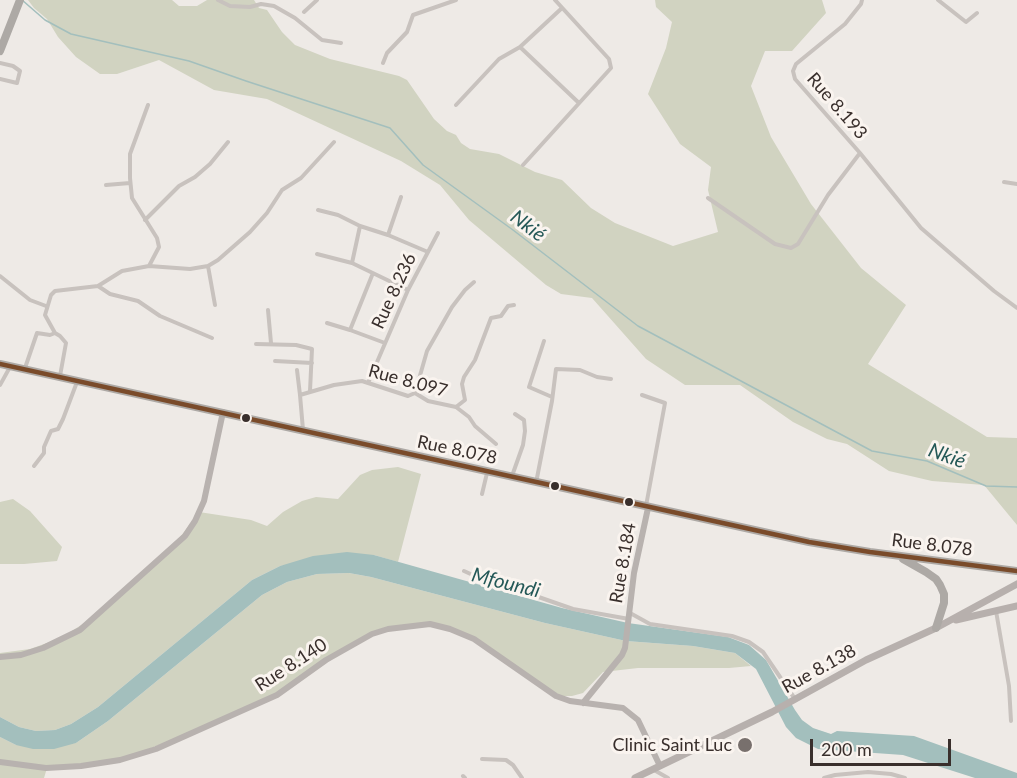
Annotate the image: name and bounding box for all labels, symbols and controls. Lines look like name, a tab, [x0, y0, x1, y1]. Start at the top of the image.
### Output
street label: Rue 8.193	[802, 68, 872, 144]
water label: Nkié	[506, 205, 550, 247]
street label: Rue 8.236	[367, 250, 421, 332]
street label: Rue 8.097	[366, 360, 450, 402]
unlabelled marker	[240, 412, 252, 424]
street label: Rue 8.078	[415, 431, 499, 469]
water label: Nkié	[925, 438, 969, 474]
unlabelled marker	[549, 480, 561, 492]
unlabelled marker	[623, 496, 635, 508]
street label: Rue 8.184	[605, 521, 641, 605]
street label: Rue 8.078	[890, 529, 974, 561]
water label: Mfoundi	[469, 563, 543, 603]
street label: Rue 8.140	[251, 634, 331, 696]
street label: Rue 8.138	[778, 640, 860, 698]
scale bar	[813, 727, 954, 765]
place label: Clinic Saint Luc	[613, 734, 732, 756]
marker: Clinic Saint Luc	[736, 736, 754, 754]
text: 200 m	[821, 738, 872, 760]

